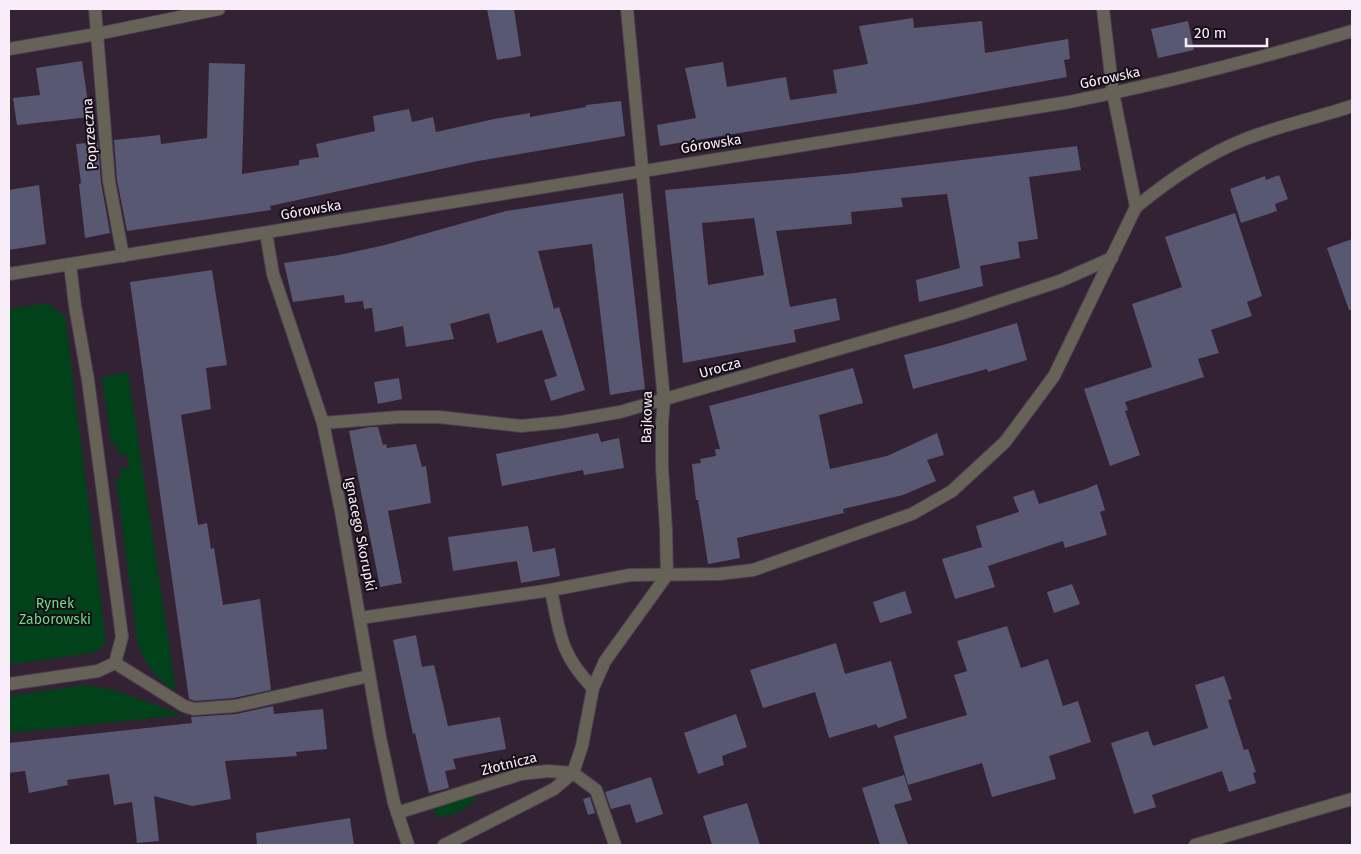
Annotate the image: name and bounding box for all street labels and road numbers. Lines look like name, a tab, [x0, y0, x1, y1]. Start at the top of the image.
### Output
street label: Górowska	[1078, 63, 1142, 93]
street label: Poprzeczna	[79, 98, 101, 170]
street label: Górowska	[679, 131, 743, 157]
street label: Górowska	[279, 196, 343, 224]
street label: Urocza	[697, 354, 743, 382]
street label: Bajkowa	[638, 391, 656, 443]
street label: Ignacego Skorupki	[341, 475, 379, 593]
street label: Złotnicza	[479, 749, 539, 779]

